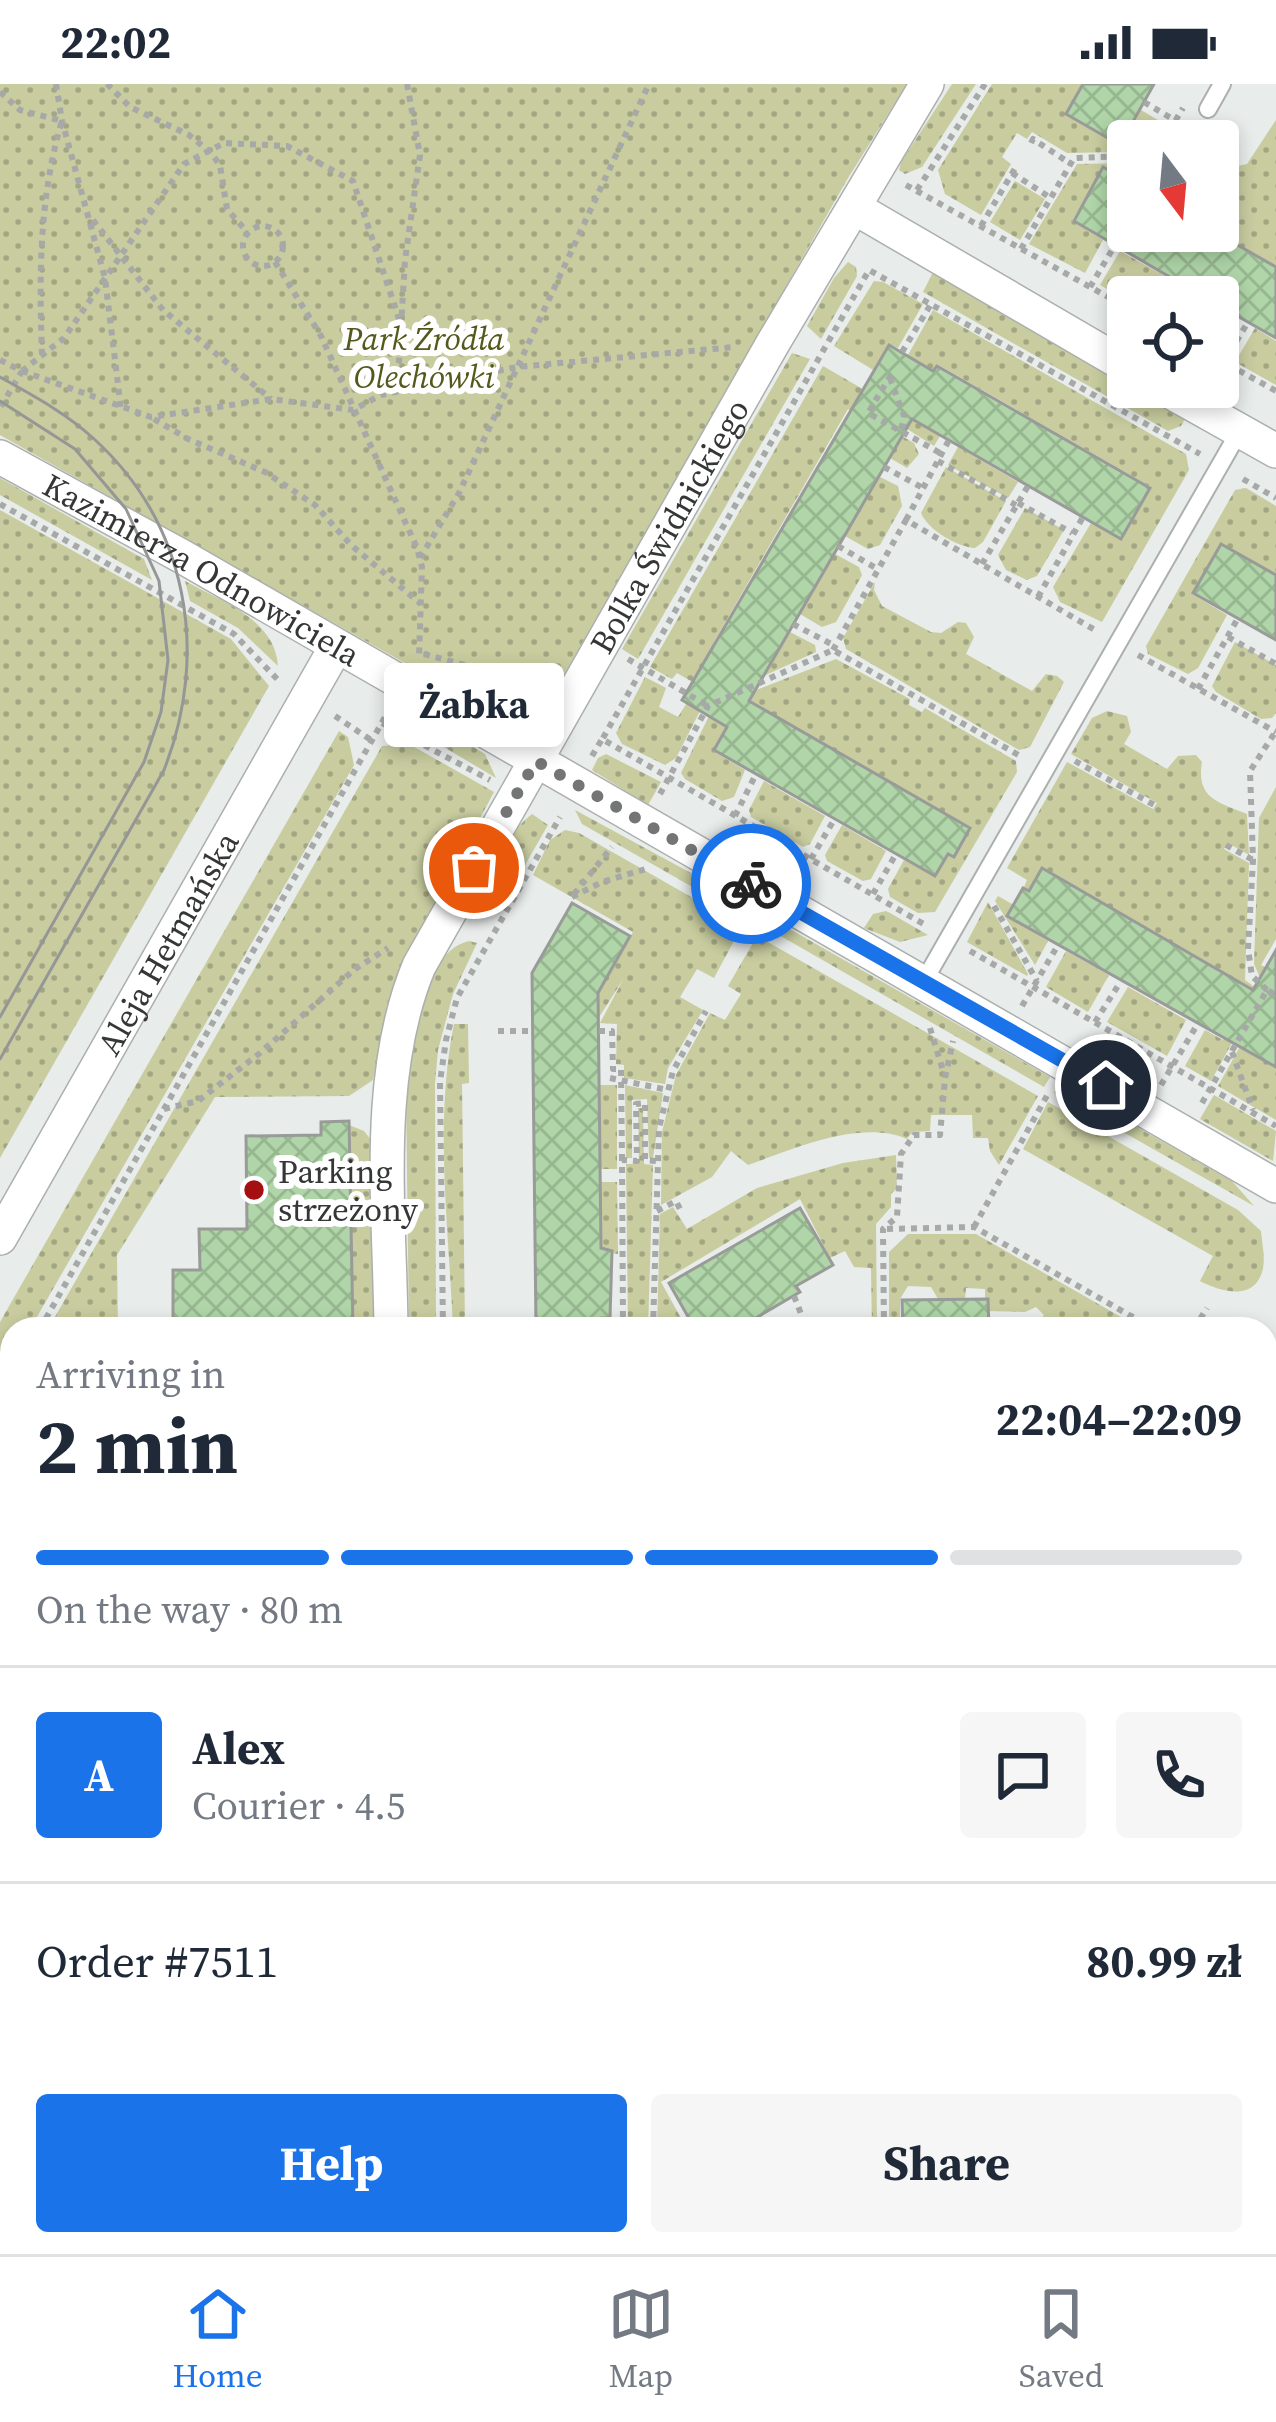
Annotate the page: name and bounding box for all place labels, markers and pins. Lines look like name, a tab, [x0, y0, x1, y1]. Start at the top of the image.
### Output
callout: Żabka	[384, 664, 564, 748]
pin	[423, 817, 525, 919]
pin	[1055, 1034, 1157, 1136]
place label: Parking strzeżony	[278, 1149, 418, 1232]
marker: Parking strzeżony	[241, 1177, 267, 1203]

